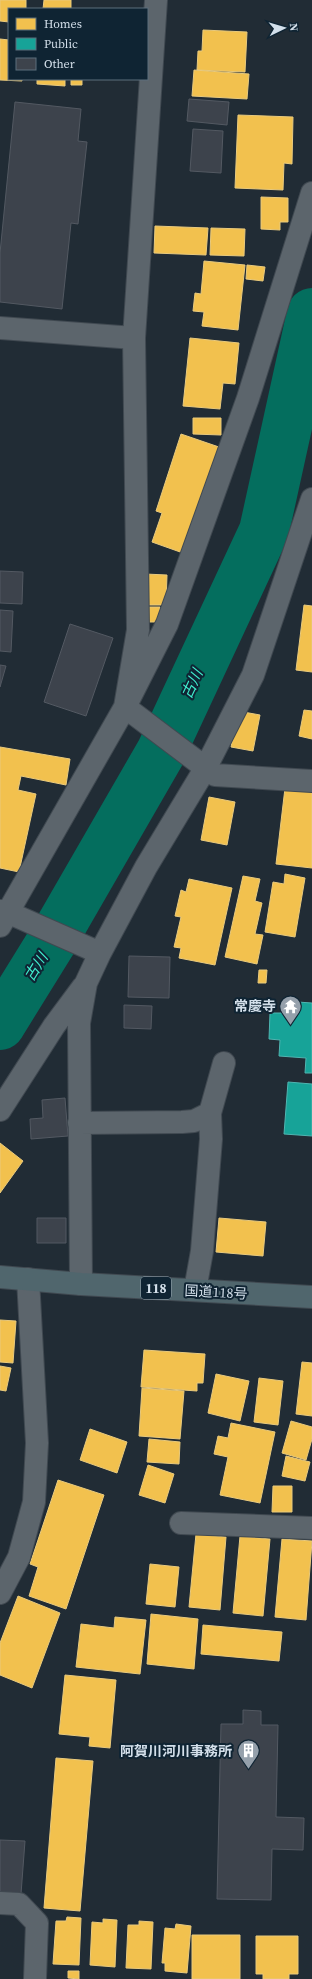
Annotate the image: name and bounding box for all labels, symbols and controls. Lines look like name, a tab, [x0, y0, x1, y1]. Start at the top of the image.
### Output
legend	[8, 8, 148, 80]
north arrow	[264, 8, 304, 48]
text: Homes	[44, 16, 82, 32]
text: N	[286, 23, 301, 32]
text: Public	[44, 36, 78, 52]
text: Other	[44, 56, 75, 72]
water label: 古川	[176, 664, 208, 702]
water label: 古川	[19, 947, 53, 985]
temple icon: 常慶寺	[278, 993, 304, 1026]
place label: 常慶寺	[234, 996, 276, 1016]
road number: 118	[141, 1277, 171, 1299]
street label: 国道118号	[184, 1280, 248, 1304]
building icon: 阿賀川河川事務所	[235, 1738, 261, 1771]
place label: 阿賀川河川事務所	[120, 1741, 232, 1761]

